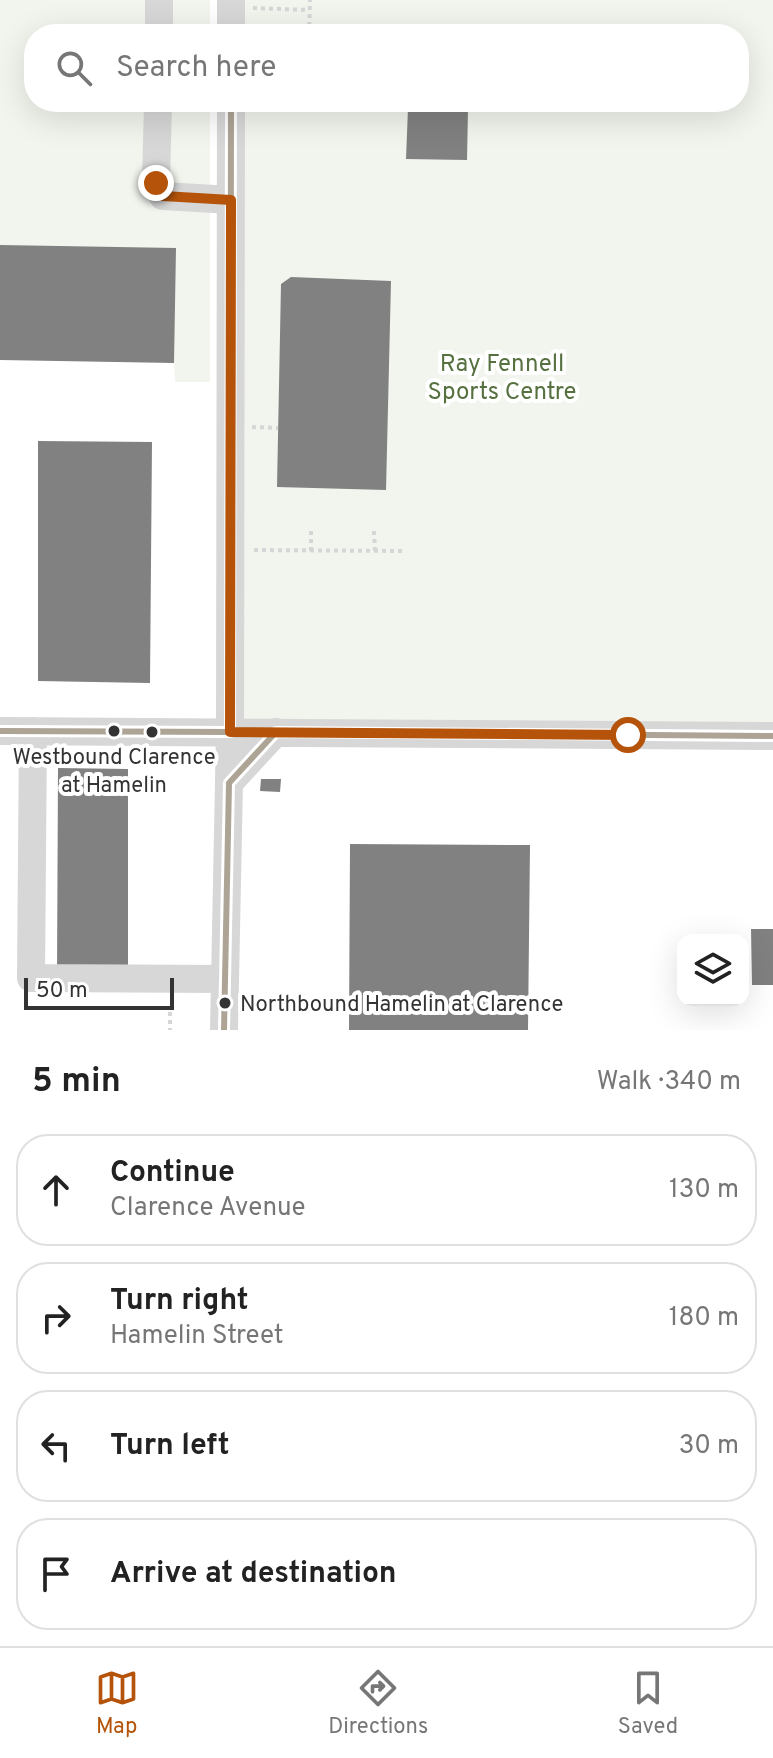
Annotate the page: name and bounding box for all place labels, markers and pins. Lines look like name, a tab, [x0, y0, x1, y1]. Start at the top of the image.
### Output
marker: Westbound Clarence at Hamelin	[106, 723, 122, 739]
unlabelled marker	[144, 724, 160, 740]
place label: Westbound Clarence at Hamelin	[12, 745, 216, 800]
place label: Northbound Hamelin at Clarence	[240, 992, 563, 1019]
marker: Northbound Hamelin at Clarence	[217, 995, 233, 1011]

